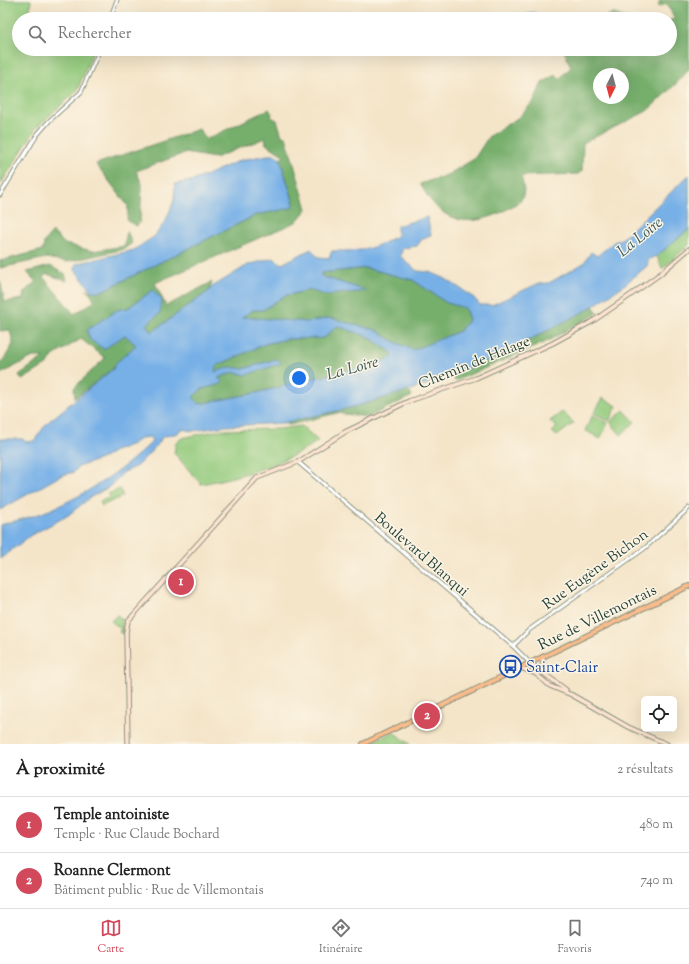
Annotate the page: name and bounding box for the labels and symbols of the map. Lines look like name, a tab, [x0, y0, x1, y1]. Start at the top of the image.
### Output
north arrow	[593, 68, 629, 104]
water label: La Loire	[613, 212, 668, 264]
street label: Chemin de Halage	[416, 331, 534, 395]
water label: La Loire	[324, 351, 381, 387]
your location	[289, 368, 309, 388]
street label: Boulevard Blanqui	[369, 508, 473, 602]
street label: Rue Eugène Bichon	[539, 525, 653, 616]
pin: 1	[168, 567, 194, 597]
street label: Rue de Villemontais	[535, 580, 661, 656]
bus stop icon: Saint-Clair	[498, 654, 524, 680]
place label: Saint-Clair	[526, 658, 598, 679]
pin: 2	[414, 701, 440, 731]

